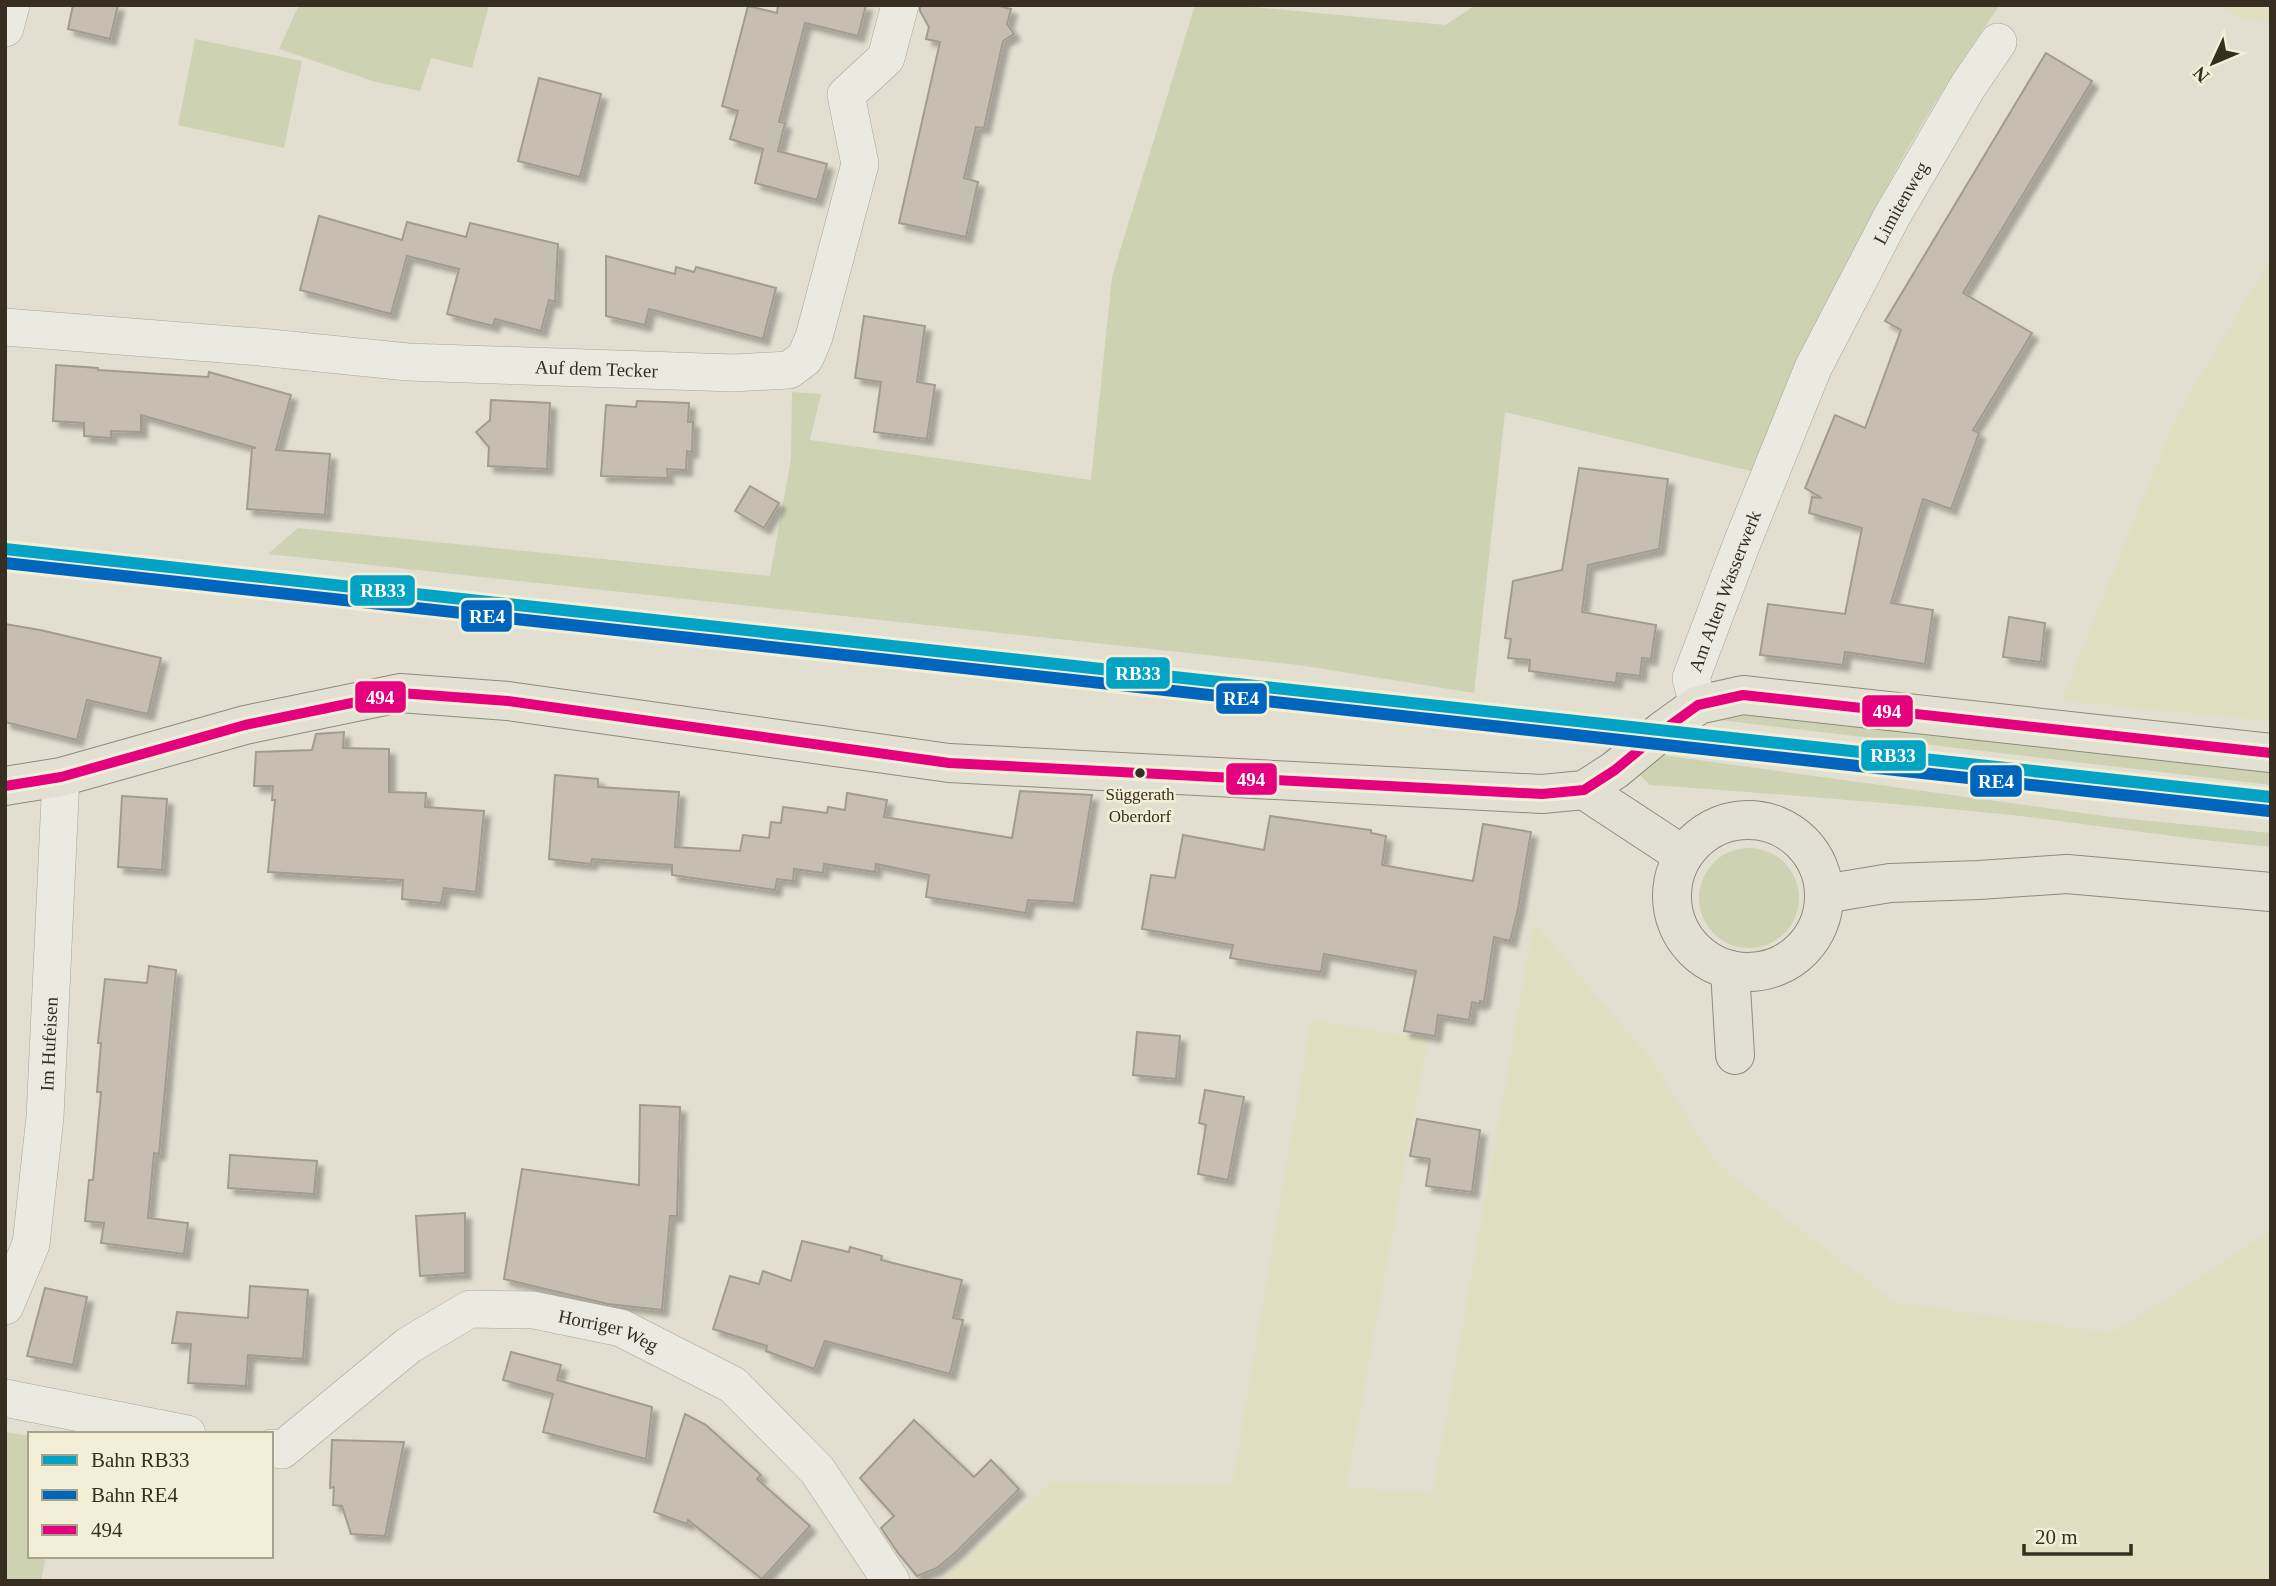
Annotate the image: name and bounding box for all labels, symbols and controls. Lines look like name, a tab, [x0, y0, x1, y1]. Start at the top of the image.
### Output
north arrow	[2178, 28, 2248, 98]
text: N	[2189, 62, 2213, 87]
street label: Limitenweg	[1869, 157, 1933, 248]
street label: Auf dem Tecker	[535, 356, 659, 381]
street label: Am Alten Wasserwerk	[1684, 507, 1765, 675]
line badge: RB33	[349, 574, 416, 607]
text: RB33	[360, 580, 406, 601]
line badge: RE4	[460, 599, 513, 633]
text: RE4	[469, 606, 505, 627]
line badge: RB33	[1105, 656, 1171, 690]
text: RB33	[1115, 663, 1161, 684]
line badge: 494	[354, 680, 407, 714]
line badge: RE4	[1215, 682, 1268, 715]
text: 494	[366, 687, 395, 708]
text: RE4	[1223, 688, 1259, 709]
line badge: 494	[1861, 694, 1914, 728]
text: 494	[1873, 701, 1902, 722]
line badge: RB33	[1860, 739, 1927, 772]
text: RB33	[1870, 745, 1916, 766]
line badge: 494	[1225, 762, 1278, 796]
line badge: RE4	[1969, 764, 2023, 798]
marker: Süggerath Oberdorf	[1133, 766, 1147, 780]
text: 494	[1237, 769, 1266, 790]
text: RE4	[1978, 771, 2014, 792]
place label: Süggerath Oberdorf	[1106, 785, 1175, 826]
street label: Im Hufeisen	[36, 996, 62, 1092]
street label: Horriger Weg	[556, 1305, 662, 1356]
legend	[28, 1432, 273, 1558]
text: Bahn RB33	[91, 1448, 190, 1472]
text: Bahn RE4	[91, 1483, 178, 1507]
scale bar	[2024, 1512, 2131, 1556]
text: 494	[91, 1518, 123, 1542]
text: 20 m	[2035, 1525, 2078, 1549]

